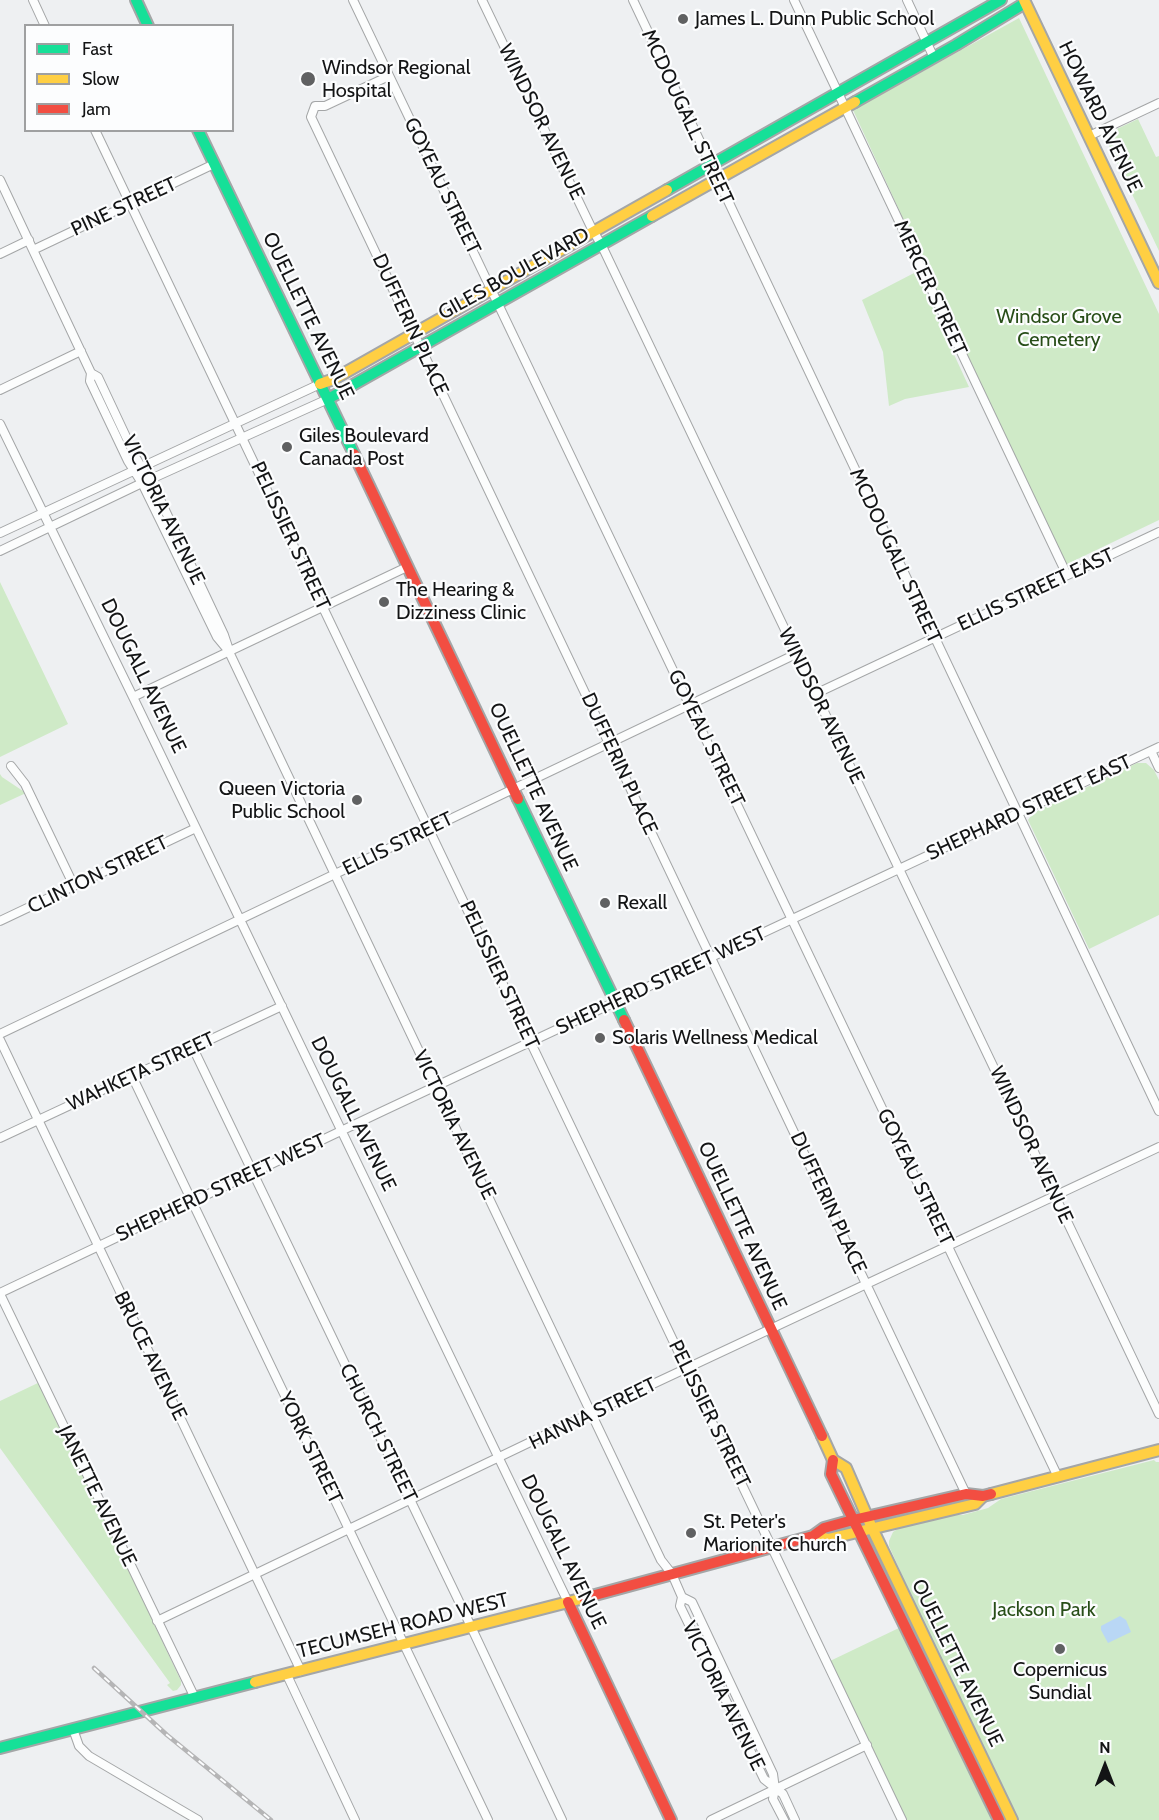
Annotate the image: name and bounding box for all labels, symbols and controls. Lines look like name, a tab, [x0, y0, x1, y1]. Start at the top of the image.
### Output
place label: James L. Dunn Public School	[695, 7, 934, 31]
marker: James L. Dunn Public School	[676, 12, 690, 26]
legend	[24, 24, 234, 132]
street label: MCDOUGALL STREET	[636, 26, 738, 208]
street label: HOWARD AVENUE	[1053, 37, 1147, 197]
text: Fast	[82, 38, 113, 60]
street label: WINDSOR AVENUE	[493, 40, 589, 204]
place label: Windsor Regional Hospital	[322, 56, 470, 103]
text: Slow	[82, 68, 119, 90]
marker: Windsor Regional Hospital	[299, 70, 317, 88]
text: Jam	[82, 98, 111, 120]
street label: GOYEAU STREET	[399, 114, 485, 258]
street label: PINE STREET	[68, 172, 180, 242]
street label: MERCER STREET	[888, 217, 972, 359]
street label: GILES BOULEVARD	[434, 223, 594, 325]
street label: OUELLETTE AVENUE	[257, 228, 359, 404]
street label: DUFFERIN PLACE	[367, 250, 453, 400]
park label: Windsor Grove Cemetery	[996, 305, 1122, 352]
place label: Giles Boulevard Canada Post	[299, 424, 429, 471]
street label: VICTORIA AVENUE	[116, 431, 210, 589]
marker: Giles Boulevard Canada Post	[280, 440, 294, 454]
street label: PELISSIER STREET	[245, 458, 335, 614]
street label: MCDOUGALL STREET	[844, 465, 946, 647]
street label: ELLIS STREET EAST	[954, 543, 1118, 637]
place label: The Hearing & Dizziness Clinic	[396, 578, 526, 625]
street label: DOUGALL AVENUE	[95, 595, 191, 757]
marker: The Hearing & Dizziness Clinic	[377, 595, 391, 609]
street label: WINDSOR AVENUE	[773, 624, 869, 788]
street label: GOYEAU STREET	[663, 666, 749, 810]
street label: DUFFERIN PLACE	[576, 689, 662, 839]
street label: OUELLETTE AVENUE	[483, 699, 583, 875]
street label: SHEPHARD STREET EAST	[923, 750, 1135, 866]
place label: Queen Victoria Public School	[219, 777, 345, 824]
marker: Queen Victoria Public School	[350, 793, 364, 807]
street label: ELLIS STREET	[339, 807, 457, 881]
street label: CLINTON STREET	[24, 831, 172, 919]
place label: Rexall	[617, 891, 667, 915]
marker: Rexall	[598, 896, 612, 910]
street label: PELISSIER STREET	[454, 897, 544, 1053]
street label: SHEPHERD STREET WEST	[552, 922, 770, 1040]
place label: Solaris Wellness Medical	[612, 1026, 818, 1050]
street label: WAHKETA STREET	[63, 1027, 219, 1117]
marker: Solaris Wellness Medical	[593, 1031, 607, 1045]
street label: DOUGALL AVENUE	[305, 1033, 401, 1195]
street label: VICTORIA AVENUE	[407, 1046, 501, 1204]
street label: WINDSOR AVENUE	[984, 1063, 1078, 1227]
street label: GOYEAU STREET	[872, 1105, 958, 1249]
street label: DUFFERIN PLACE	[785, 1128, 871, 1278]
street label: SHEPHERD STREET WEST	[112, 1129, 330, 1247]
street label: OUELLETTE AVENUE	[692, 1138, 792, 1314]
street label: BRUCE AVENUE	[108, 1288, 192, 1424]
street label: PELISSIER STREET	[663, 1336, 755, 1492]
street label: CHURCH STREET	[334, 1360, 422, 1506]
street label: HANNA STREET	[525, 1373, 661, 1455]
street label: YORK STREET	[273, 1388, 347, 1508]
street label: JANETTE AVENUE	[53, 1422, 141, 1570]
street label: DOUGALL AVENUE	[515, 1471, 611, 1633]
place label: St. Peter's Marionite Church	[703, 1510, 847, 1557]
marker: St. Peter's Marionite Church	[684, 1526, 698, 1540]
street label: OUELLETTE AVENUE	[906, 1575, 1008, 1751]
street label: TECUMSEH ROAD WEST	[295, 1588, 511, 1664]
park label: Jackson Park	[992, 1598, 1096, 1622]
street label: VICTORIA AVENUE	[676, 1617, 770, 1775]
marker: Copernicus Sundial	[1053, 1642, 1067, 1656]
place label: Copernicus Sundial	[1013, 1658, 1107, 1705]
north arrow	[1075, 1736, 1135, 1796]
text: N	[1099, 1738, 1111, 1757]

